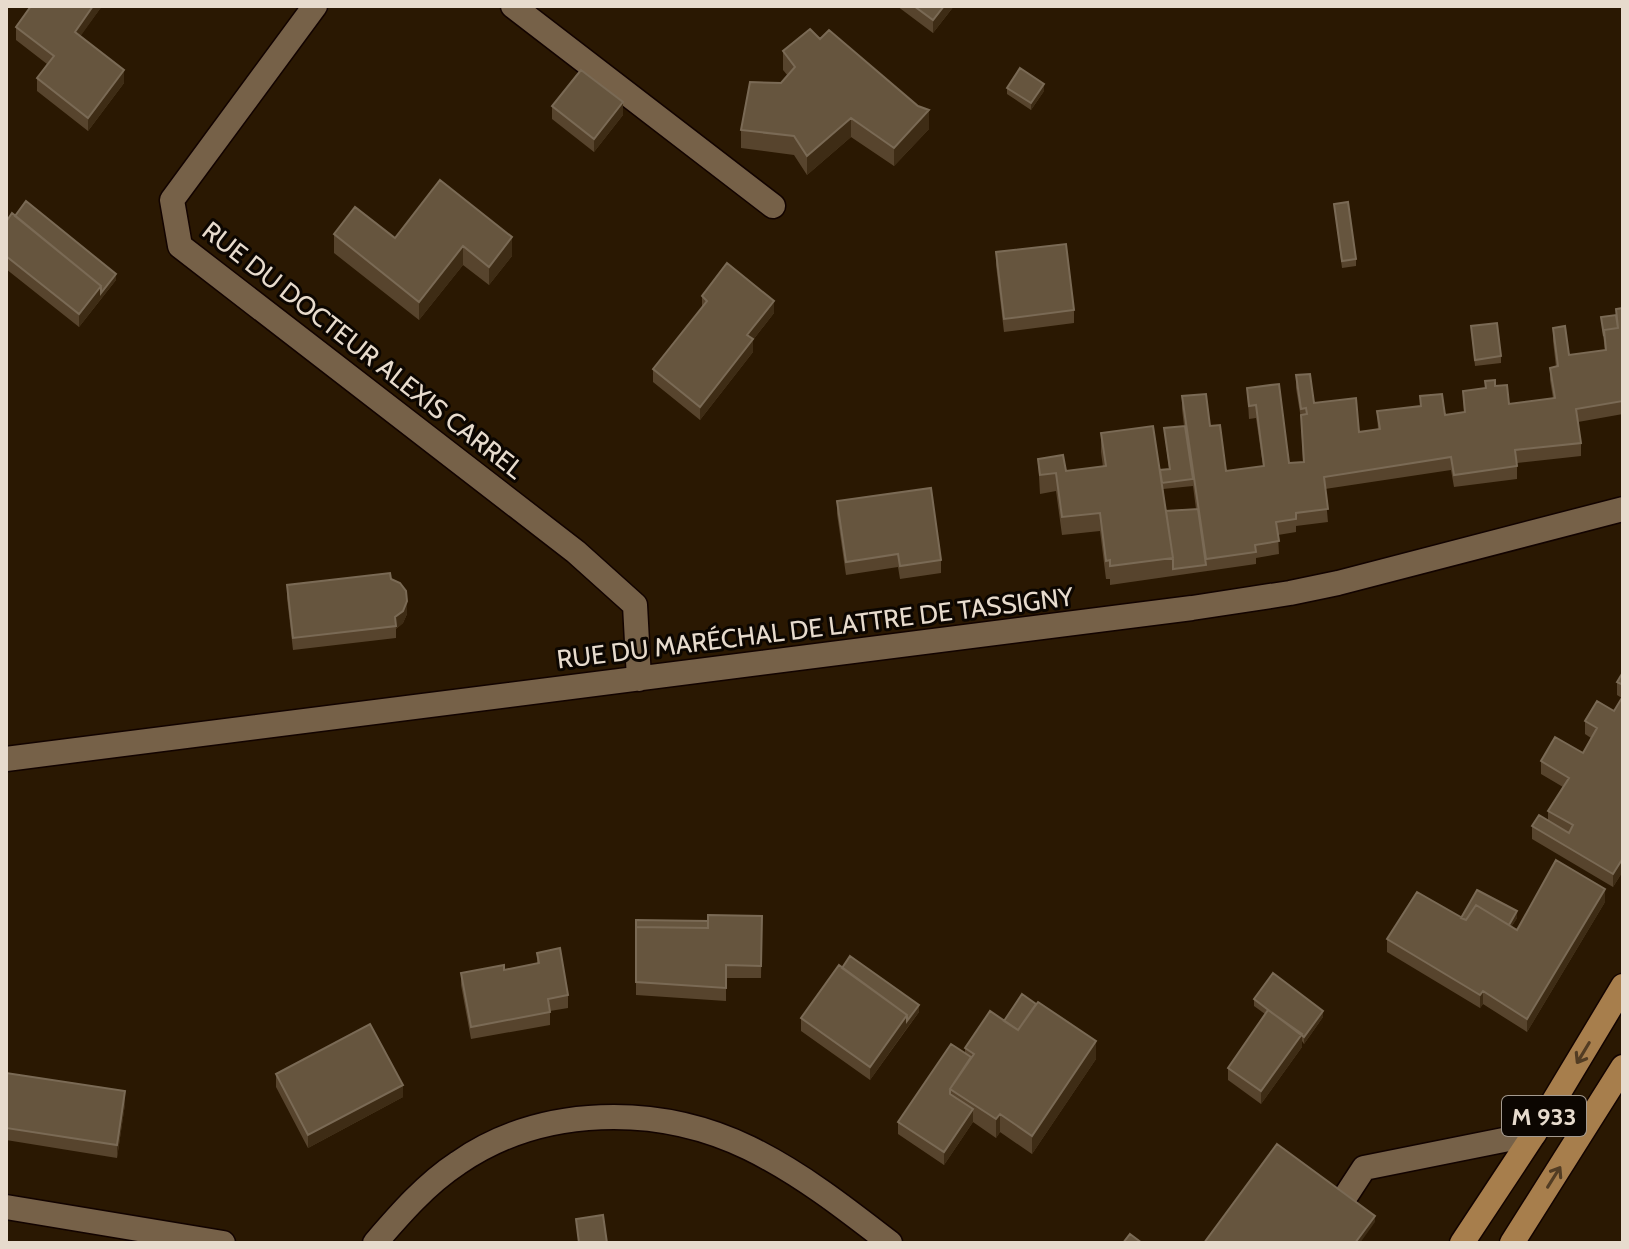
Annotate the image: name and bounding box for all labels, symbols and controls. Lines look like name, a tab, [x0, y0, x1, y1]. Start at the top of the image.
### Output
street label: RUE DU DOCTEUR ALEXIS CARREL	[196, 214, 530, 486]
street label: RUE DU MARÉCHAL DE LATTRE DE TASSIGNY	[555, 580, 1075, 676]
one-way arrow	[1574, 1041, 1590, 1064]
road number: M 933	[1502, 1096, 1586, 1136]
one-way arrow	[1546, 1166, 1562, 1189]

